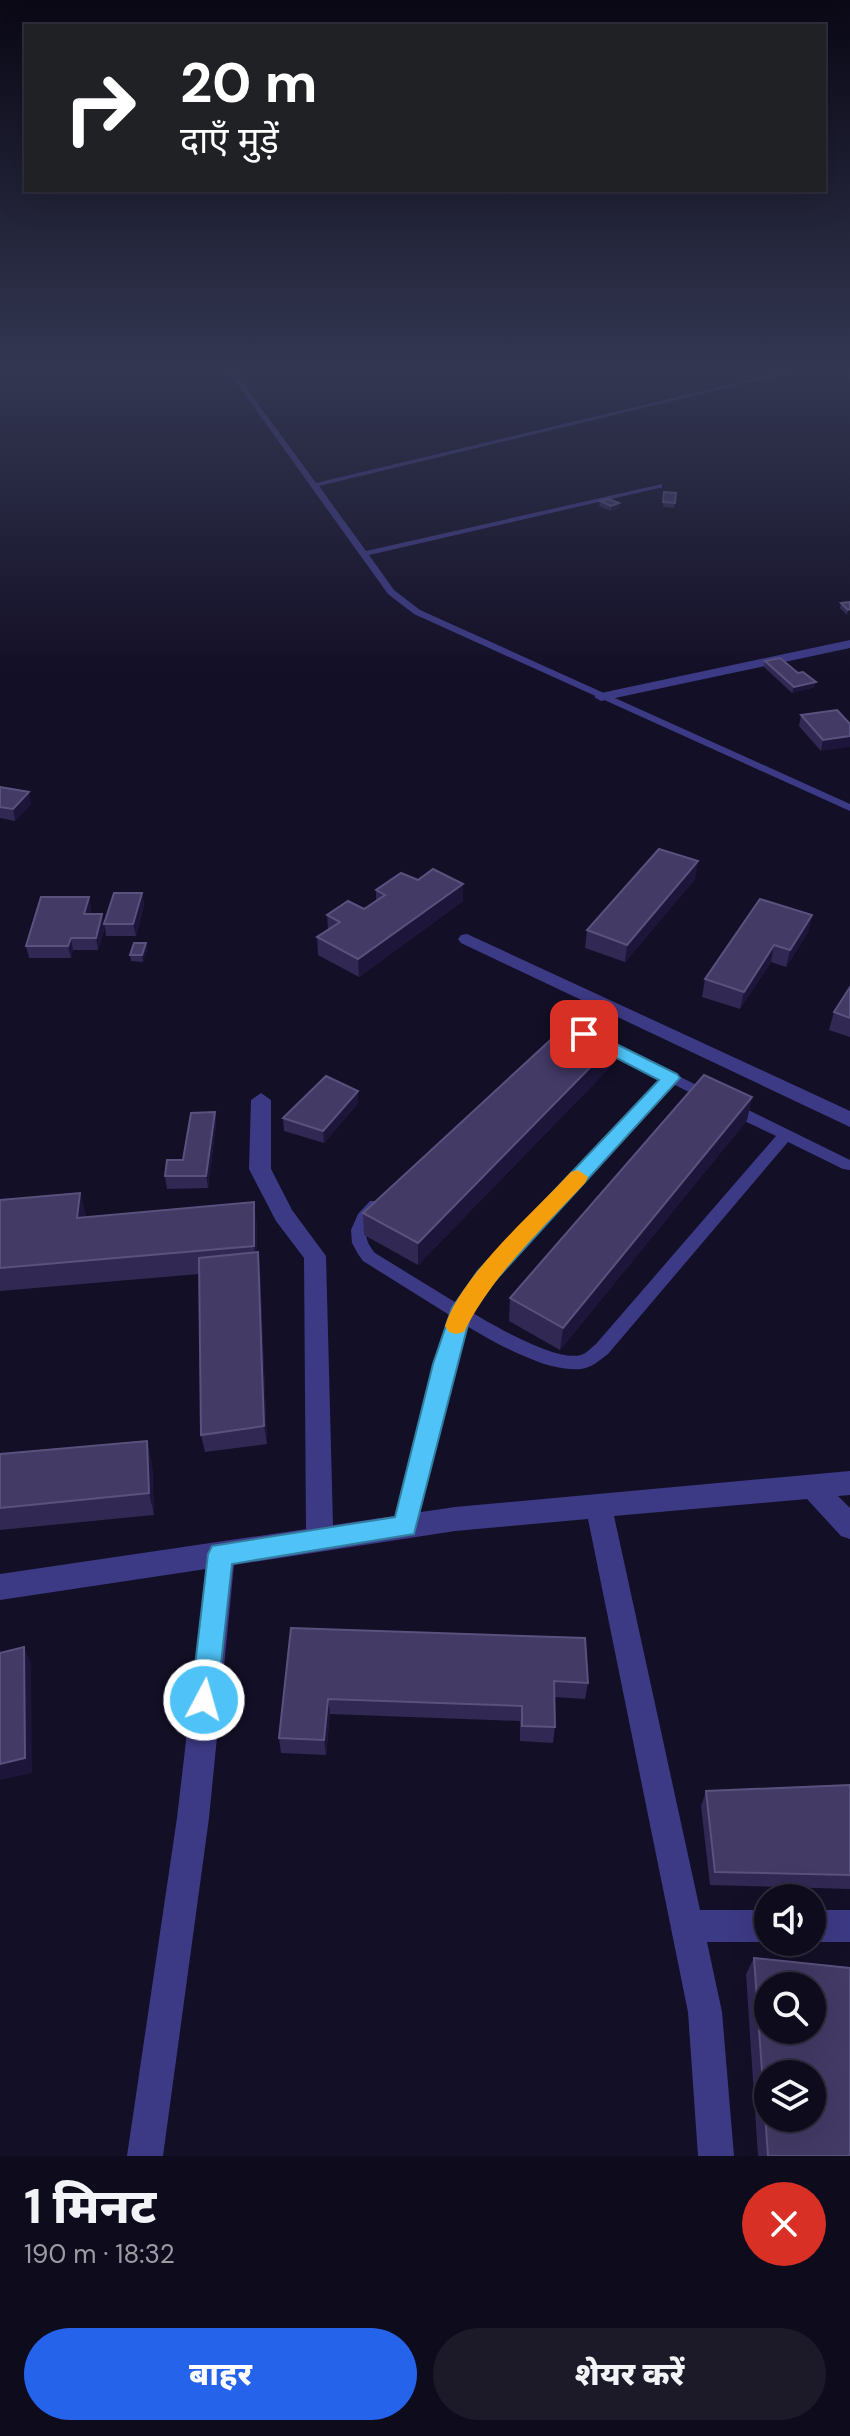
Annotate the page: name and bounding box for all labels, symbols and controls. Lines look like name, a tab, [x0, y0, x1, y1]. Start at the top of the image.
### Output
text: 20 m	[180, 46, 317, 119]
icon: right	[48, 56, 152, 160]
text: दाएँ मुड़ें	[180, 117, 279, 164]
pin	[550, 1000, 618, 1068]
icon: arrive	[562, 1012, 606, 1056]
position arrow	[162, 1658, 246, 1742]
map controls	[754, 1884, 826, 2132]
button: sound	[754, 1884, 826, 1956]
button: search	[754, 1972, 826, 2044]
button: layers	[754, 2060, 826, 2132]
text: 1 मिनट	[24, 2175, 156, 2238]
button: close	[742, 2182, 826, 2266]
text: 190 m · 18:32	[24, 2237, 175, 2271]
button: बाहर	[24, 2328, 417, 2420]
button: शेयर करें	[433, 2328, 826, 2420]

